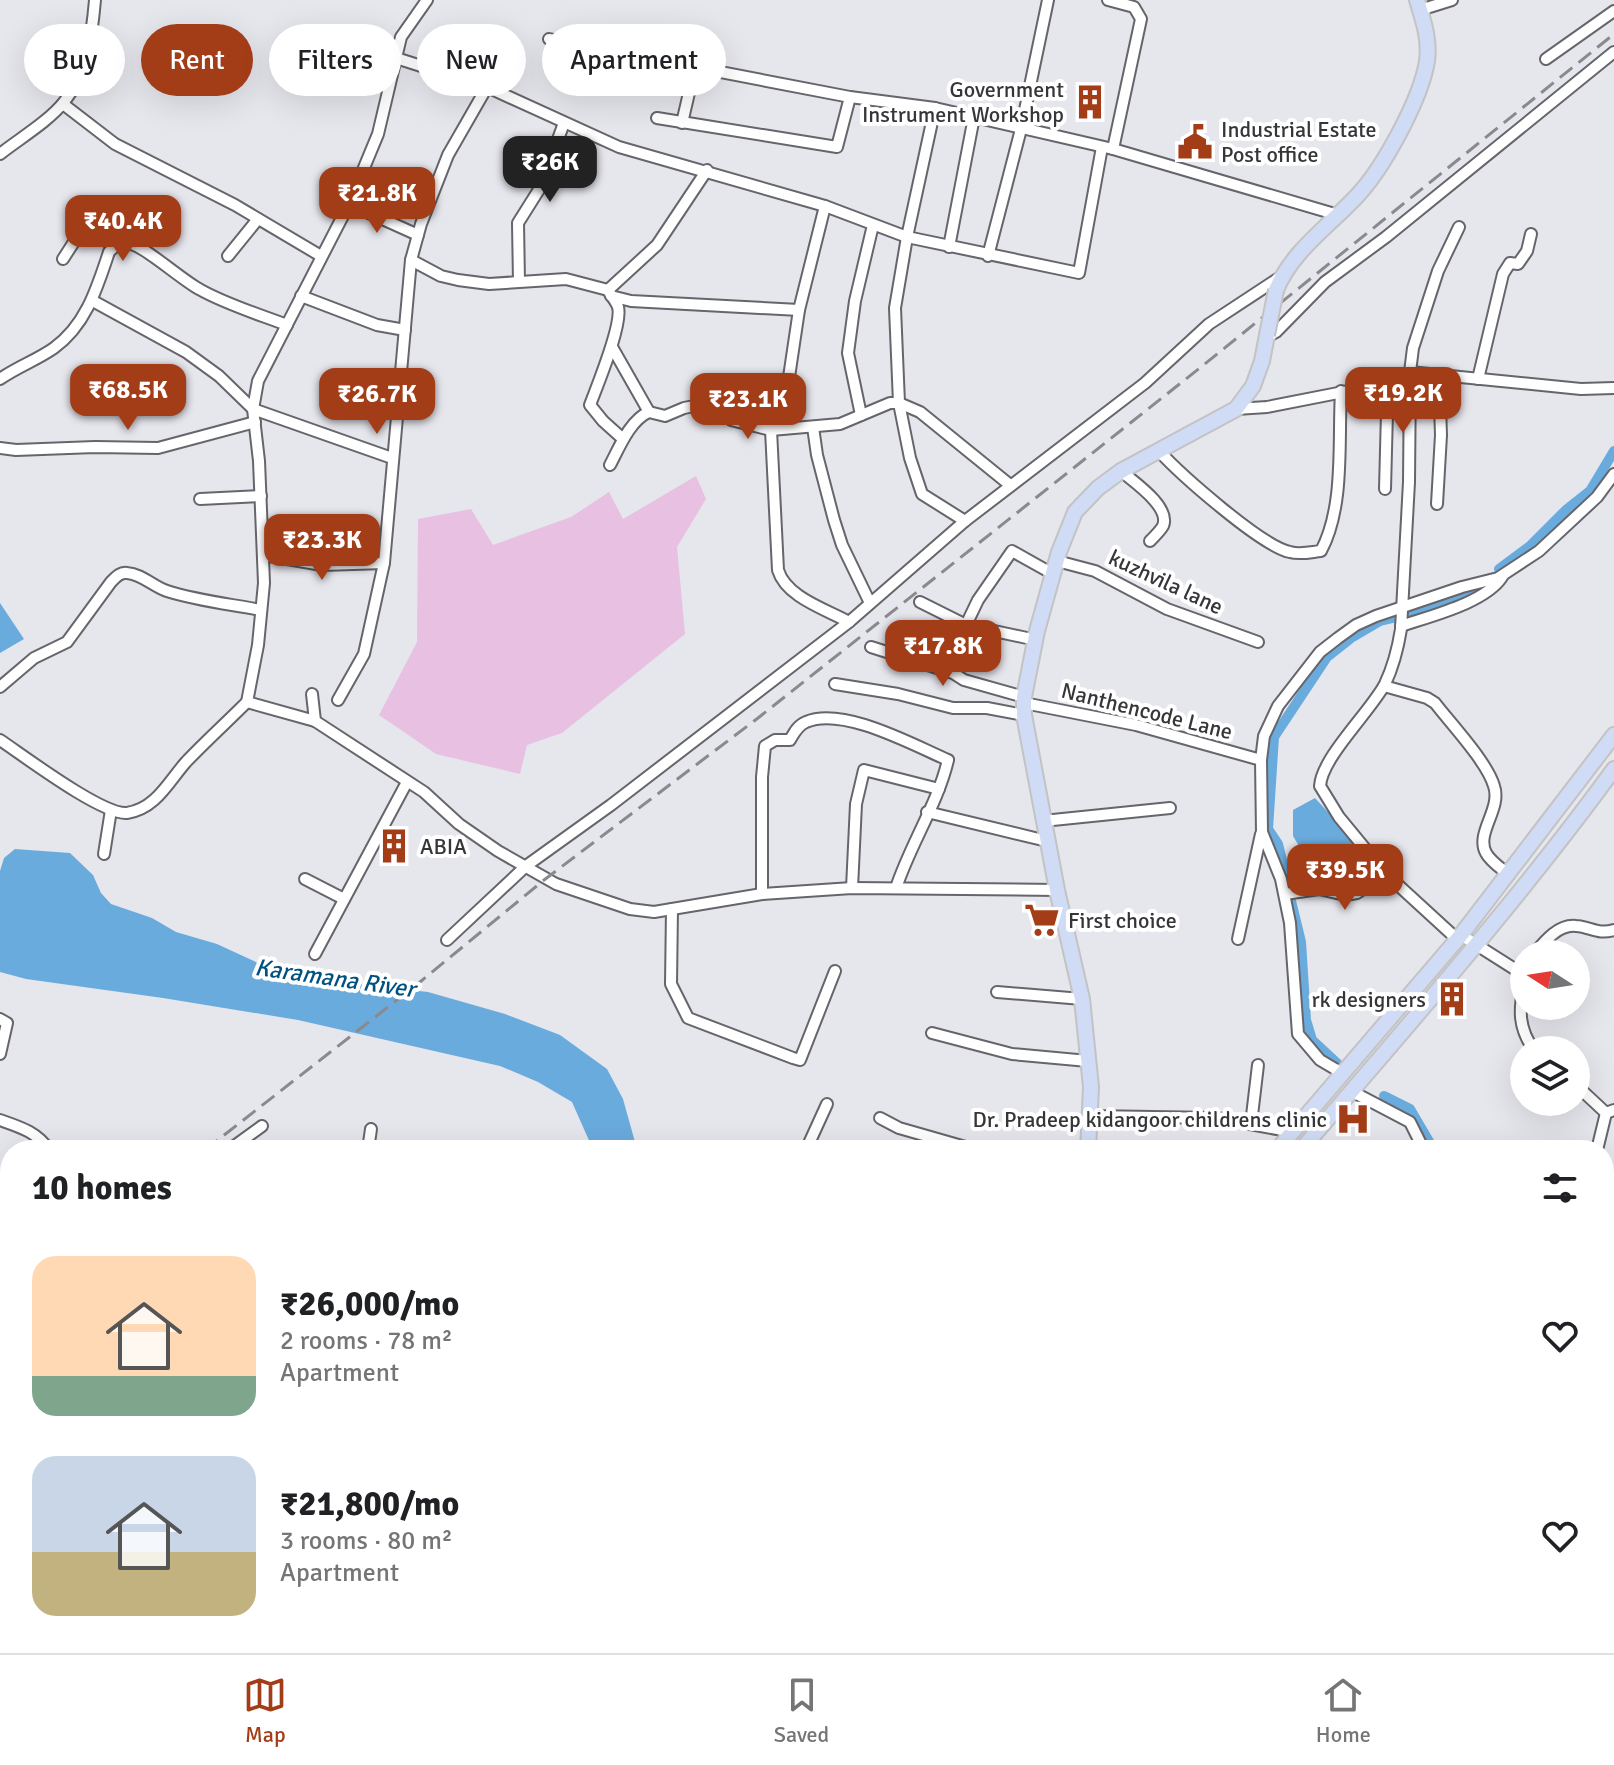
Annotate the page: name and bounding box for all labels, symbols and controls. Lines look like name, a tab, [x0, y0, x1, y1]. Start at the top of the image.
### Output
chip: Buy	[24, 24, 125, 96]
chip: Rent	[141, 24, 253, 96]
chip: Filters	[269, 24, 401, 96]
chip: New	[417, 24, 526, 96]
chip: Apartment	[542, 24, 726, 96]
place label: Government Instrument Workshop	[862, 76, 1064, 128]
building icon: Government Instrument Workshop	[1071, 83, 1109, 121]
place label: Industrial Estate Post office	[1221, 116, 1377, 168]
public building icon: Industrial Estate Post office	[1176, 123, 1214, 161]
pin: ₹26K	[503, 136, 597, 204]
text: ₹26K	[521, 146, 579, 178]
pin: ₹21.8K	[312, 167, 442, 235]
text: ₹21.8K	[337, 177, 417, 209]
pin: ₹40.4K	[58, 195, 188, 263]
text: ₹40.4K	[83, 205, 163, 237]
pin: ₹68.5K	[63, 364, 193, 432]
pin: ₹19.2K	[1338, 367, 1468, 435]
pin: ₹26.7K	[312, 368, 442, 436]
pin: ₹23.1K	[683, 373, 813, 441]
text: ₹68.5K	[88, 374, 168, 406]
text: ₹19.2K	[1363, 377, 1443, 409]
text: ₹26.7K	[337, 378, 417, 410]
text: ₹23.1K	[708, 383, 788, 415]
pin: ₹23.3K	[257, 514, 387, 582]
text: ₹23.3K	[282, 524, 362, 556]
street label: kuzhvila lane	[1105, 544, 1227, 620]
pin: ₹17.8K	[878, 620, 1008, 688]
text: ₹17.8K	[903, 630, 983, 662]
street label: Nanthencode Lane	[1059, 677, 1235, 745]
building icon: ABIA	[375, 827, 413, 865]
place label: ABIA	[420, 833, 467, 860]
pin: ₹39.5K	[1280, 844, 1410, 912]
text: ₹39.5K	[1305, 854, 1385, 886]
supermarket icon: First choice	[1023, 901, 1061, 939]
place label: First choice	[1068, 907, 1177, 934]
north arrow	[1510, 940, 1590, 1020]
map controls	[1510, 940, 1590, 1116]
water label: Karamana River	[253, 952, 420, 1005]
building icon: rk designers	[1433, 980, 1471, 1018]
place label: rk designers	[1311, 986, 1426, 1013]
button: layers	[1510, 1036, 1590, 1116]
hospital icon: Dr. Pradeep kidangoor childrens clinic	[1334, 1100, 1372, 1138]
place label: Dr. Pradeep kidangoor childrens clinic	[973, 1106, 1327, 1133]
icon: filters	[1538, 1166, 1582, 1210]
text: 10 homes	[32, 1167, 172, 1209]
text: ₹26,000/mo	[280, 1283, 459, 1325]
icon: home	[96, 1288, 192, 1384]
icon: heart	[1538, 1314, 1582, 1358]
text: 2 rooms · 78 m²	[280, 1325, 453, 1357]
text: Apartment	[280, 1357, 399, 1389]
text: ₹21,800/mo	[280, 1483, 459, 1525]
icon: home	[96, 1488, 192, 1584]
icon: heart	[1538, 1514, 1582, 1558]
text: 3 rooms · 80 m²	[280, 1525, 453, 1557]
text: Apartment	[280, 1557, 399, 1589]
tab: Map	[243, 1673, 287, 1748]
tab: Saved	[774, 1673, 829, 1748]
tab: Home	[1316, 1673, 1371, 1748]

